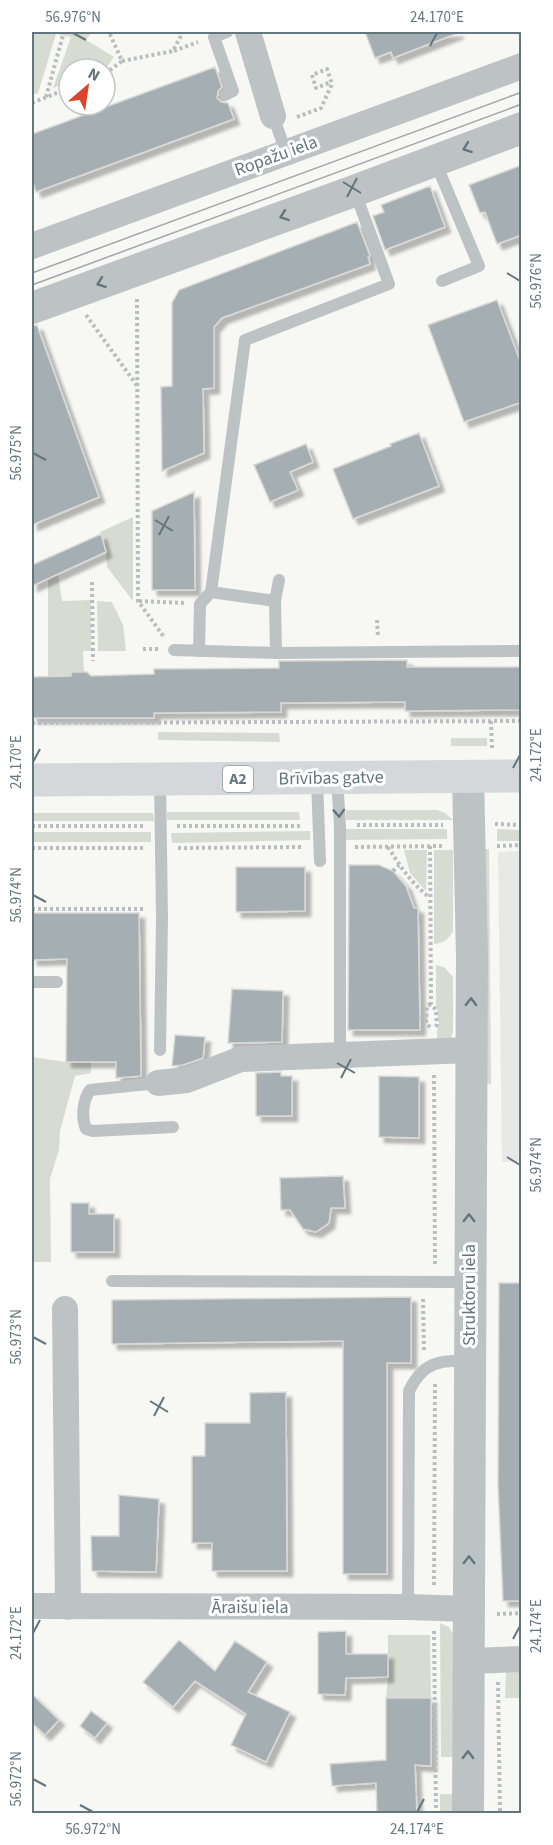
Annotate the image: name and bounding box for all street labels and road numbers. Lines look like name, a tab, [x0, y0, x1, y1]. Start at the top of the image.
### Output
street label: Ropažu iela	[231, 129, 321, 183]
street label: Brīvības gatve	[278, 765, 384, 791]
road number: A2	[223, 766, 253, 792]
street label: Struktoru iela	[457, 1244, 482, 1346]
street label: Āraišu iela	[211, 1595, 289, 1620]

